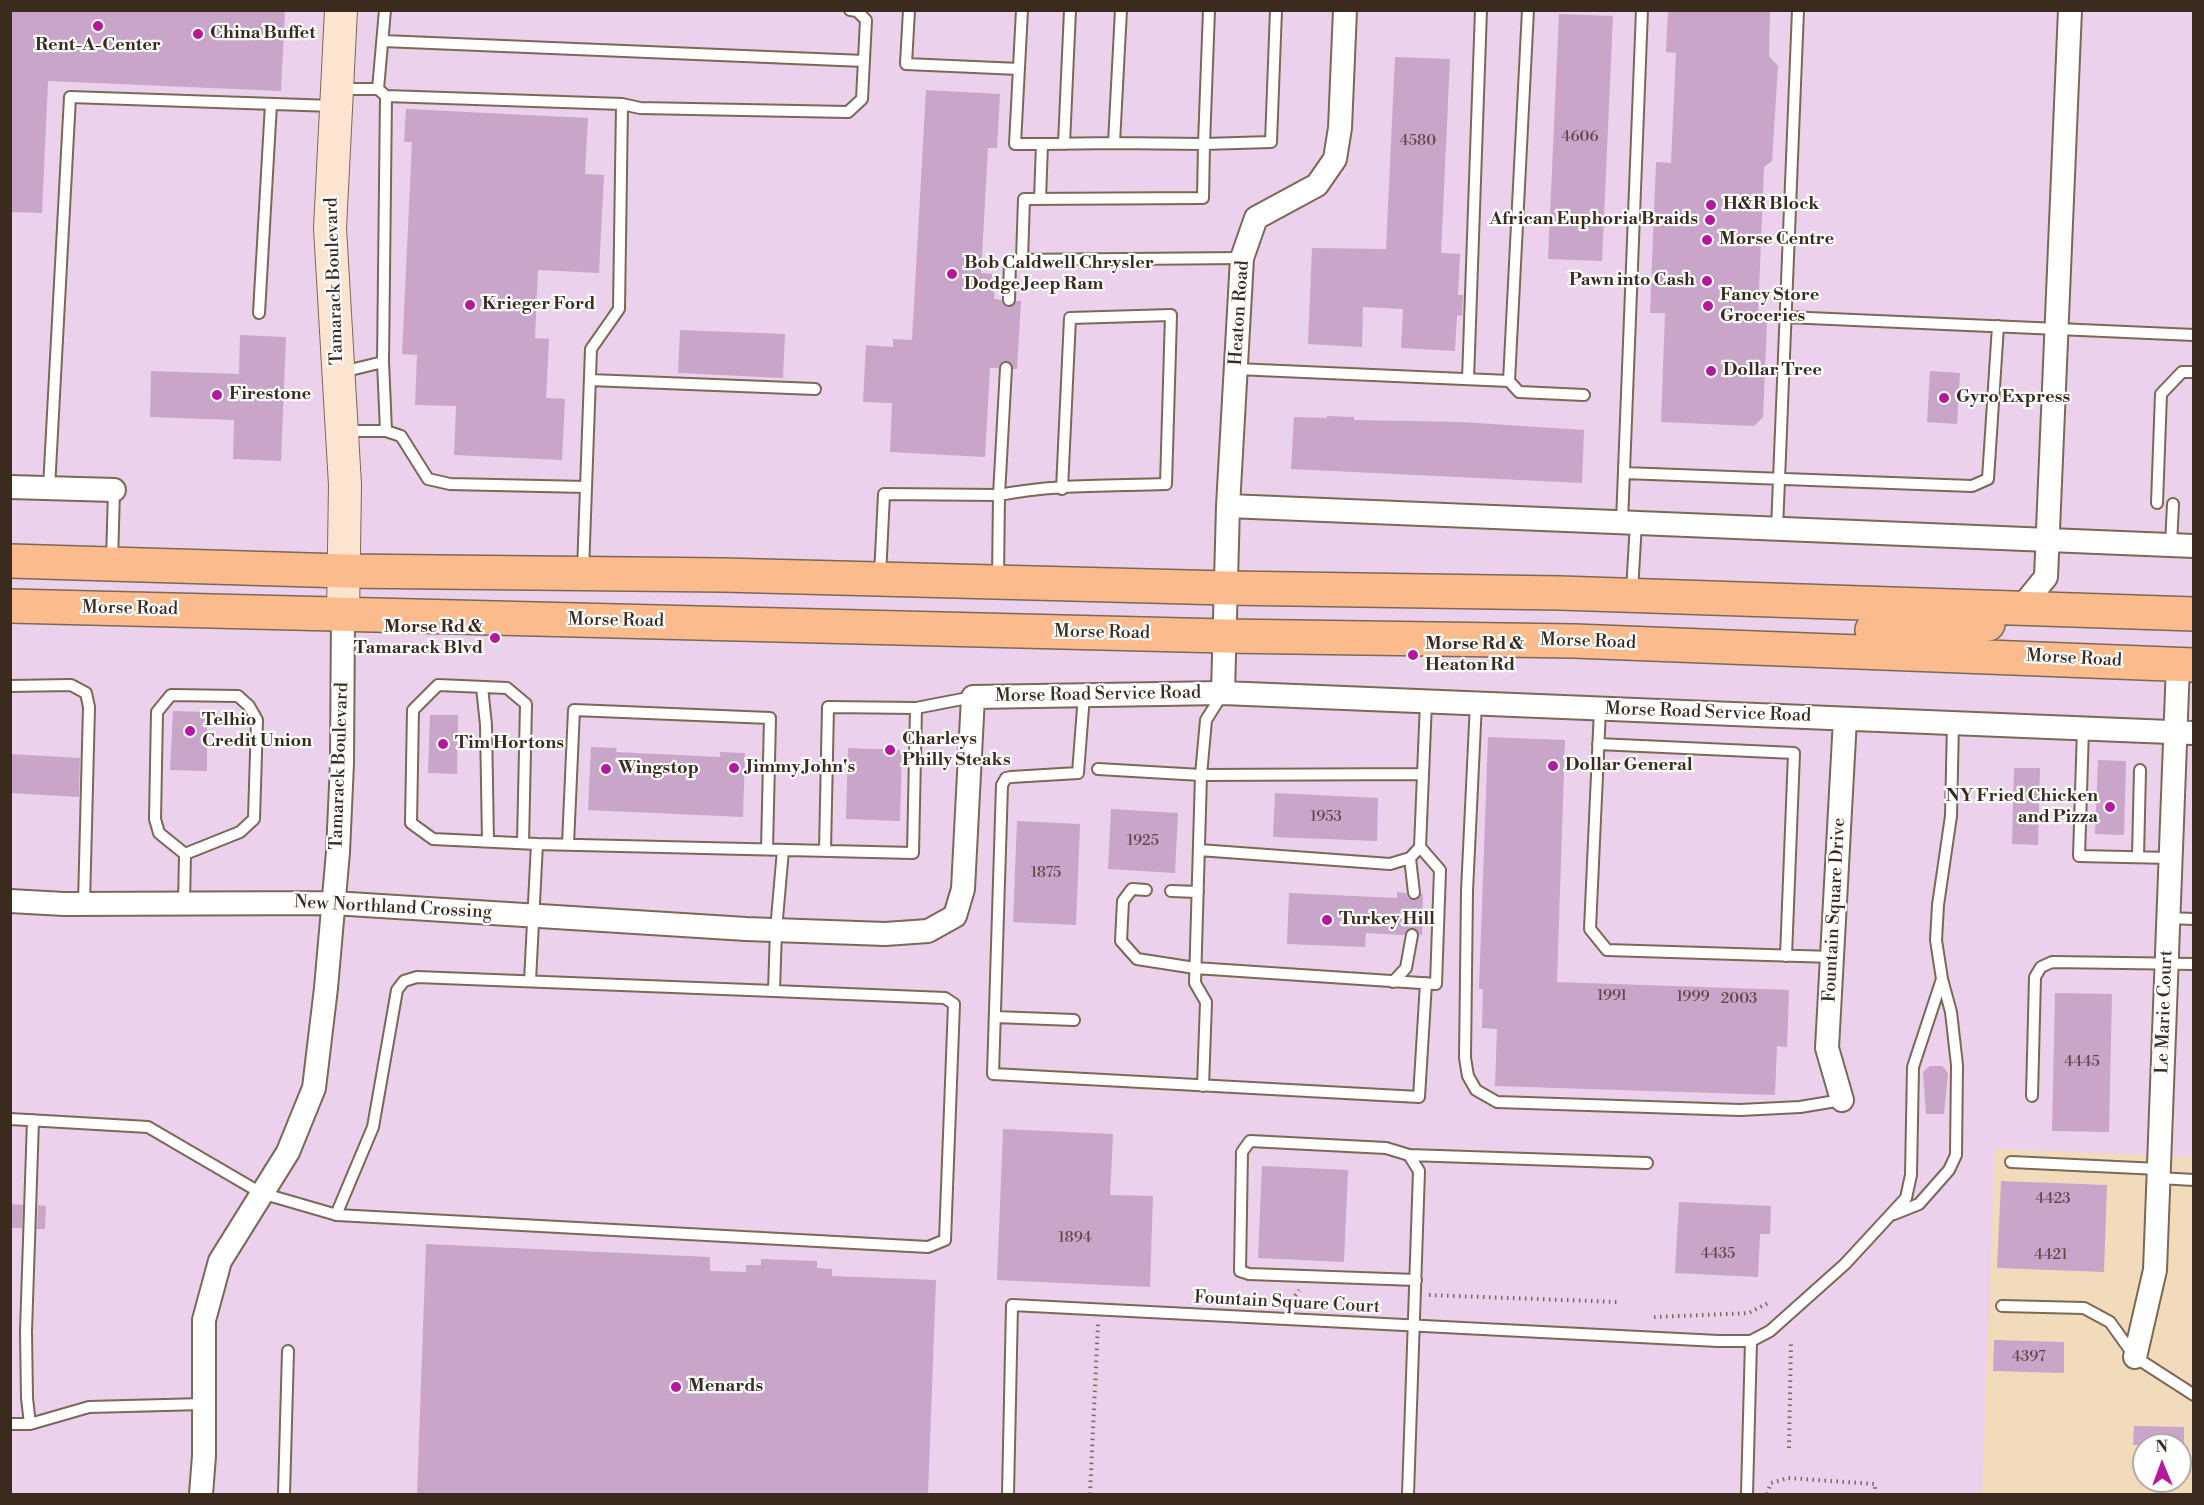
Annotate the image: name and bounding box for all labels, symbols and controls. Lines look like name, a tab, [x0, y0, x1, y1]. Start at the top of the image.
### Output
marker: Rent-A-Center	[91, 19, 105, 33]
place label: China Buffet	[210, 23, 316, 45]
marker: China Buffet	[191, 27, 205, 41]
place label: Rent-A-Center	[35, 35, 161, 57]
house number: 4606	[1561, 128, 1599, 146]
house number: 4580	[1400, 132, 1436, 150]
place label: H&R Block	[1723, 194, 1819, 216]
street label: Tamarack Boulevard	[321, 197, 349, 365]
marker: H&R Block	[1704, 198, 1718, 212]
place label: African Euphoria Braids	[1489, 209, 1698, 231]
marker: African Euphoria Braids	[1703, 213, 1717, 227]
place label: Morse Centre	[1719, 229, 1834, 251]
marker: Morse Centre	[1700, 233, 1714, 247]
place label: Bob Caldwell Chrysler Dodge Jeep Ram	[964, 253, 1154, 296]
street label: Heaton Road	[1226, 260, 1254, 366]
marker: Bob Caldwell Chrysler Dodge Jeep Ram	[945, 267, 959, 281]
place label: Pawn into Cash	[1569, 270, 1695, 292]
marker: Pawn into Cash	[1700, 274, 1714, 288]
place label: Fancy Store Groceries	[1720, 285, 1819, 328]
place label: Krieger Ford	[482, 294, 595, 316]
marker: Krieger Ford	[463, 298, 477, 312]
marker: Fancy Store Groceries	[1701, 299, 1715, 313]
place label: Dollar Tree	[1723, 360, 1822, 382]
marker: Dollar Tree	[1704, 364, 1718, 378]
place label: Firestone	[229, 384, 311, 406]
place label: Gyro Express	[1956, 387, 2070, 409]
marker: Firestone	[210, 388, 224, 402]
marker: Gyro Express	[1937, 391, 1951, 405]
street label: Morse Road	[82, 597, 178, 621]
street label: Morse Road	[568, 609, 664, 633]
place label: Morse Rd & Tamarack Blvd	[354, 617, 483, 660]
street label: Morse Road	[1054, 621, 1150, 645]
street label: Morse Road	[1540, 630, 1636, 654]
marker: Morse Rd & Tamarack Blvd	[488, 631, 502, 645]
place label: Morse Rd & Heaton Rd	[1425, 634, 1524, 676]
street label: Morse Road	[2025, 646, 2123, 672]
marker: Morse Rd & Heaton Rd	[1406, 648, 1420, 662]
street label: Tamarack Boulevard	[326, 682, 354, 850]
street label: Morse Road Service Road	[995, 682, 1201, 708]
street label: Morse Road Service Road	[1604, 699, 1812, 727]
place label: Telhio Credit Union	[202, 710, 312, 752]
marker: Telhio Credit Union	[183, 724, 197, 738]
place label: Charleys Philly Steaks	[902, 729, 1011, 771]
place label: Tim Hortons	[455, 733, 564, 755]
marker: Tim Hortons	[436, 737, 450, 751]
marker: Charleys Philly Steaks	[883, 743, 897, 757]
place label: Dollar General	[1565, 755, 1693, 777]
place label: Jimmy John's	[746, 757, 855, 779]
place label: Wingstop	[618, 758, 699, 780]
marker: Dollar General	[1546, 759, 1560, 773]
marker: Jimmy John's	[727, 761, 741, 775]
marker: Wingstop	[599, 762, 613, 776]
place label: NY Fried Chicken and Pizza	[1946, 786, 2098, 828]
marker: NY Fried Chicken and Pizza	[2103, 800, 2117, 814]
house number: 1953	[1310, 808, 1342, 826]
street label: Fountain Square Drive	[1819, 817, 1851, 1003]
house number: 1925	[1127, 832, 1159, 850]
house number: 1875	[1031, 864, 1061, 882]
street label: New Northland Crossing	[294, 892, 492, 924]
place label: Turkey Hill	[1339, 909, 1435, 931]
marker: Turkey Hill	[1320, 913, 1334, 927]
street label: Le Marie Court	[2152, 950, 2178, 1074]
house number: 1991	[1597, 987, 1627, 1005]
house number: 1999	[1676, 988, 1710, 1006]
house number: 2003	[1721, 990, 1757, 1008]
house number: 4445	[2064, 1053, 2100, 1071]
house number: 4423	[2036, 1190, 2070, 1208]
house number: 1894	[1058, 1229, 1092, 1247]
house number: 4435	[1701, 1245, 1735, 1263]
house number: 4421	[2034, 1246, 2068, 1264]
street label: Fountain Square Court	[1193, 1287, 1381, 1319]
house number: 4397	[2012, 1348, 2046, 1366]
place label: Menards	[688, 1376, 763, 1398]
marker: Menards	[669, 1380, 683, 1394]
north arrow	[2132, 1433, 2192, 1493]
text: N	[2155, 1437, 2168, 1457]

